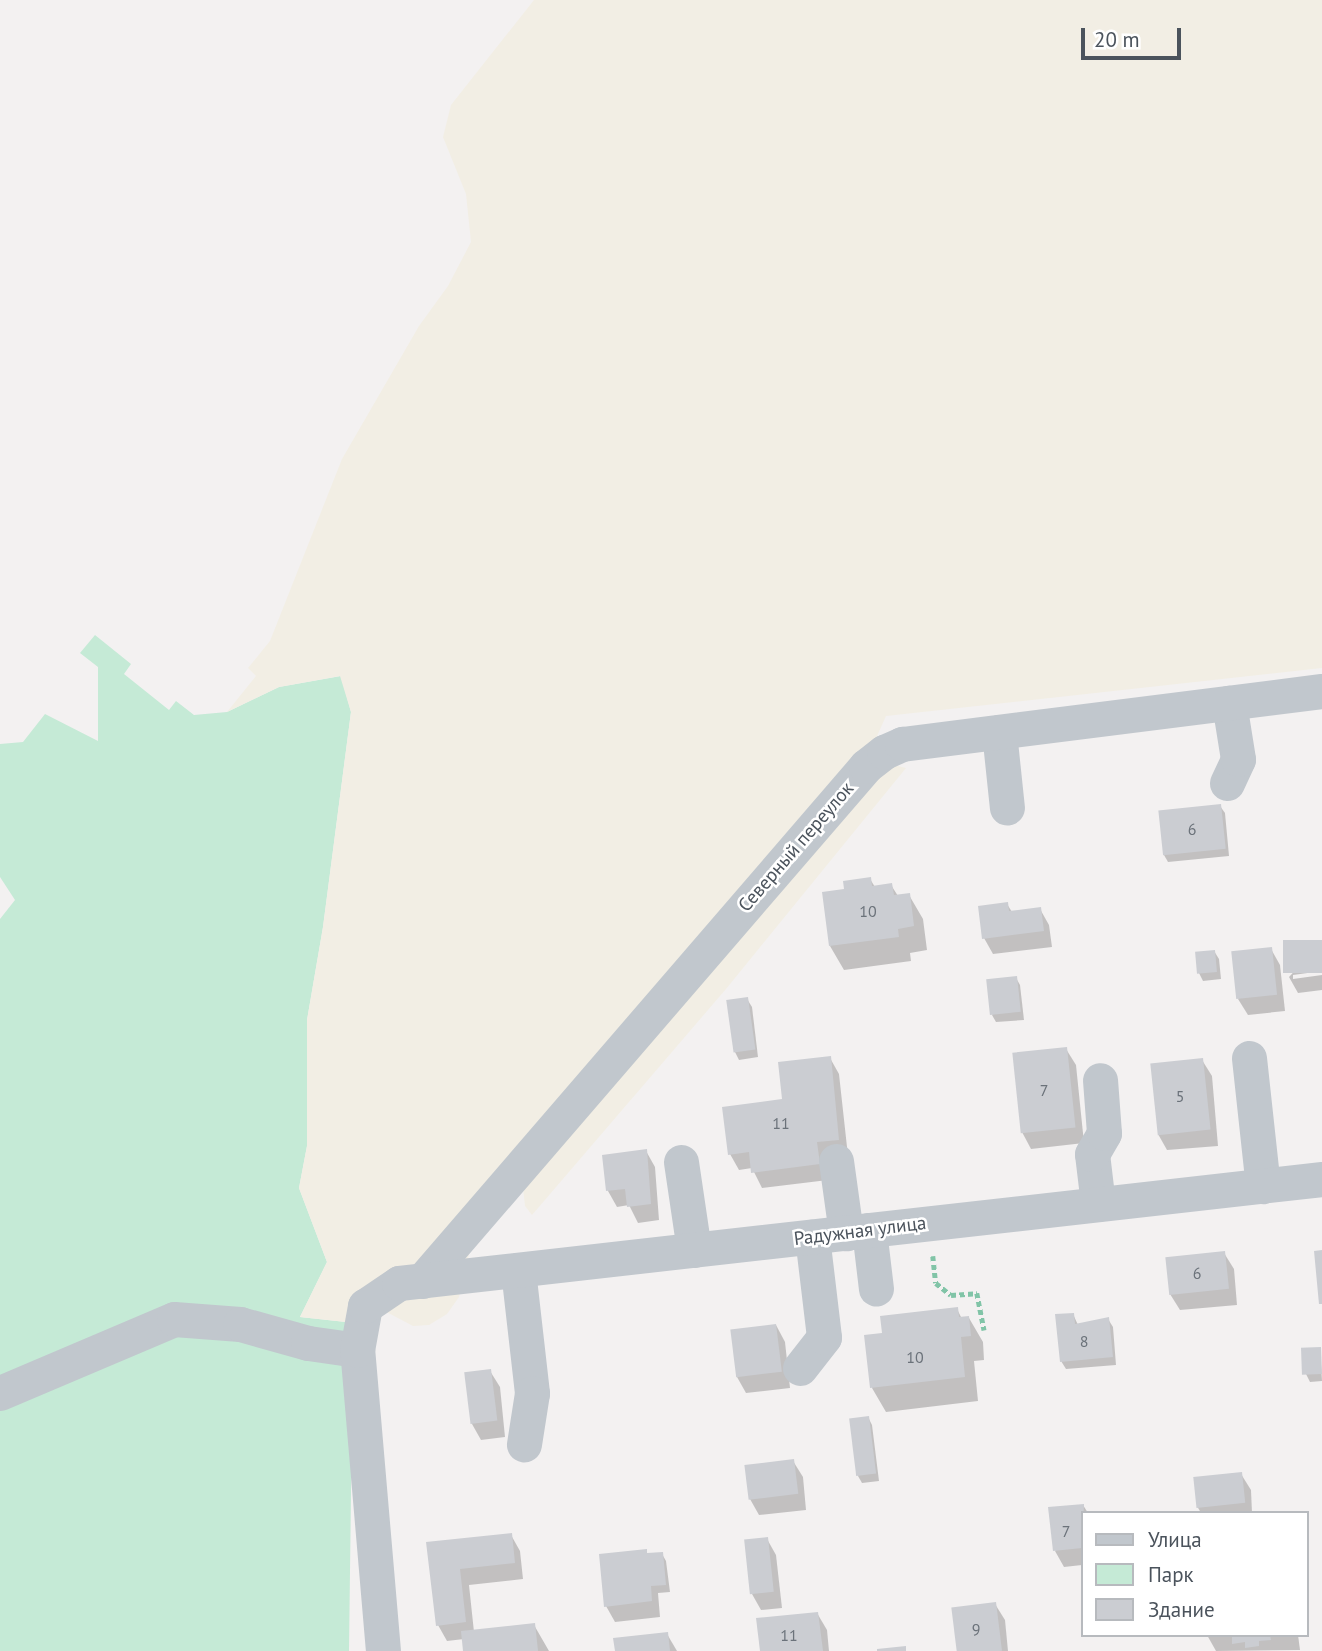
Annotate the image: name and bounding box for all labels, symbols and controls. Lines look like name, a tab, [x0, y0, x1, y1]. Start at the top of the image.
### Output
scale bar	[1084, 14, 1184, 58]
text: 20 m	[1094, 26, 1140, 53]
street label: Северный переулок	[733, 778, 859, 916]
house number: 6	[1188, 819, 1196, 839]
house number: 10	[859, 901, 877, 921]
house number: 7	[1040, 1080, 1048, 1100]
house number: 5	[1176, 1086, 1184, 1106]
house number: 11	[772, 1113, 790, 1133]
street label: Радужная улица	[793, 1212, 927, 1250]
house number: 6	[1193, 1263, 1201, 1283]
house number: 8	[1080, 1331, 1088, 1351]
house number: 10	[906, 1347, 924, 1367]
legend	[1080, 1511, 1308, 1637]
house number: 7	[1062, 1521, 1070, 1541]
text: Улица	[1148, 1526, 1202, 1553]
text: Парк	[1148, 1561, 1194, 1588]
text: Здание	[1148, 1596, 1215, 1623]
house number: 9	[972, 1619, 980, 1639]
house number: 11	[780, 1625, 798, 1645]

